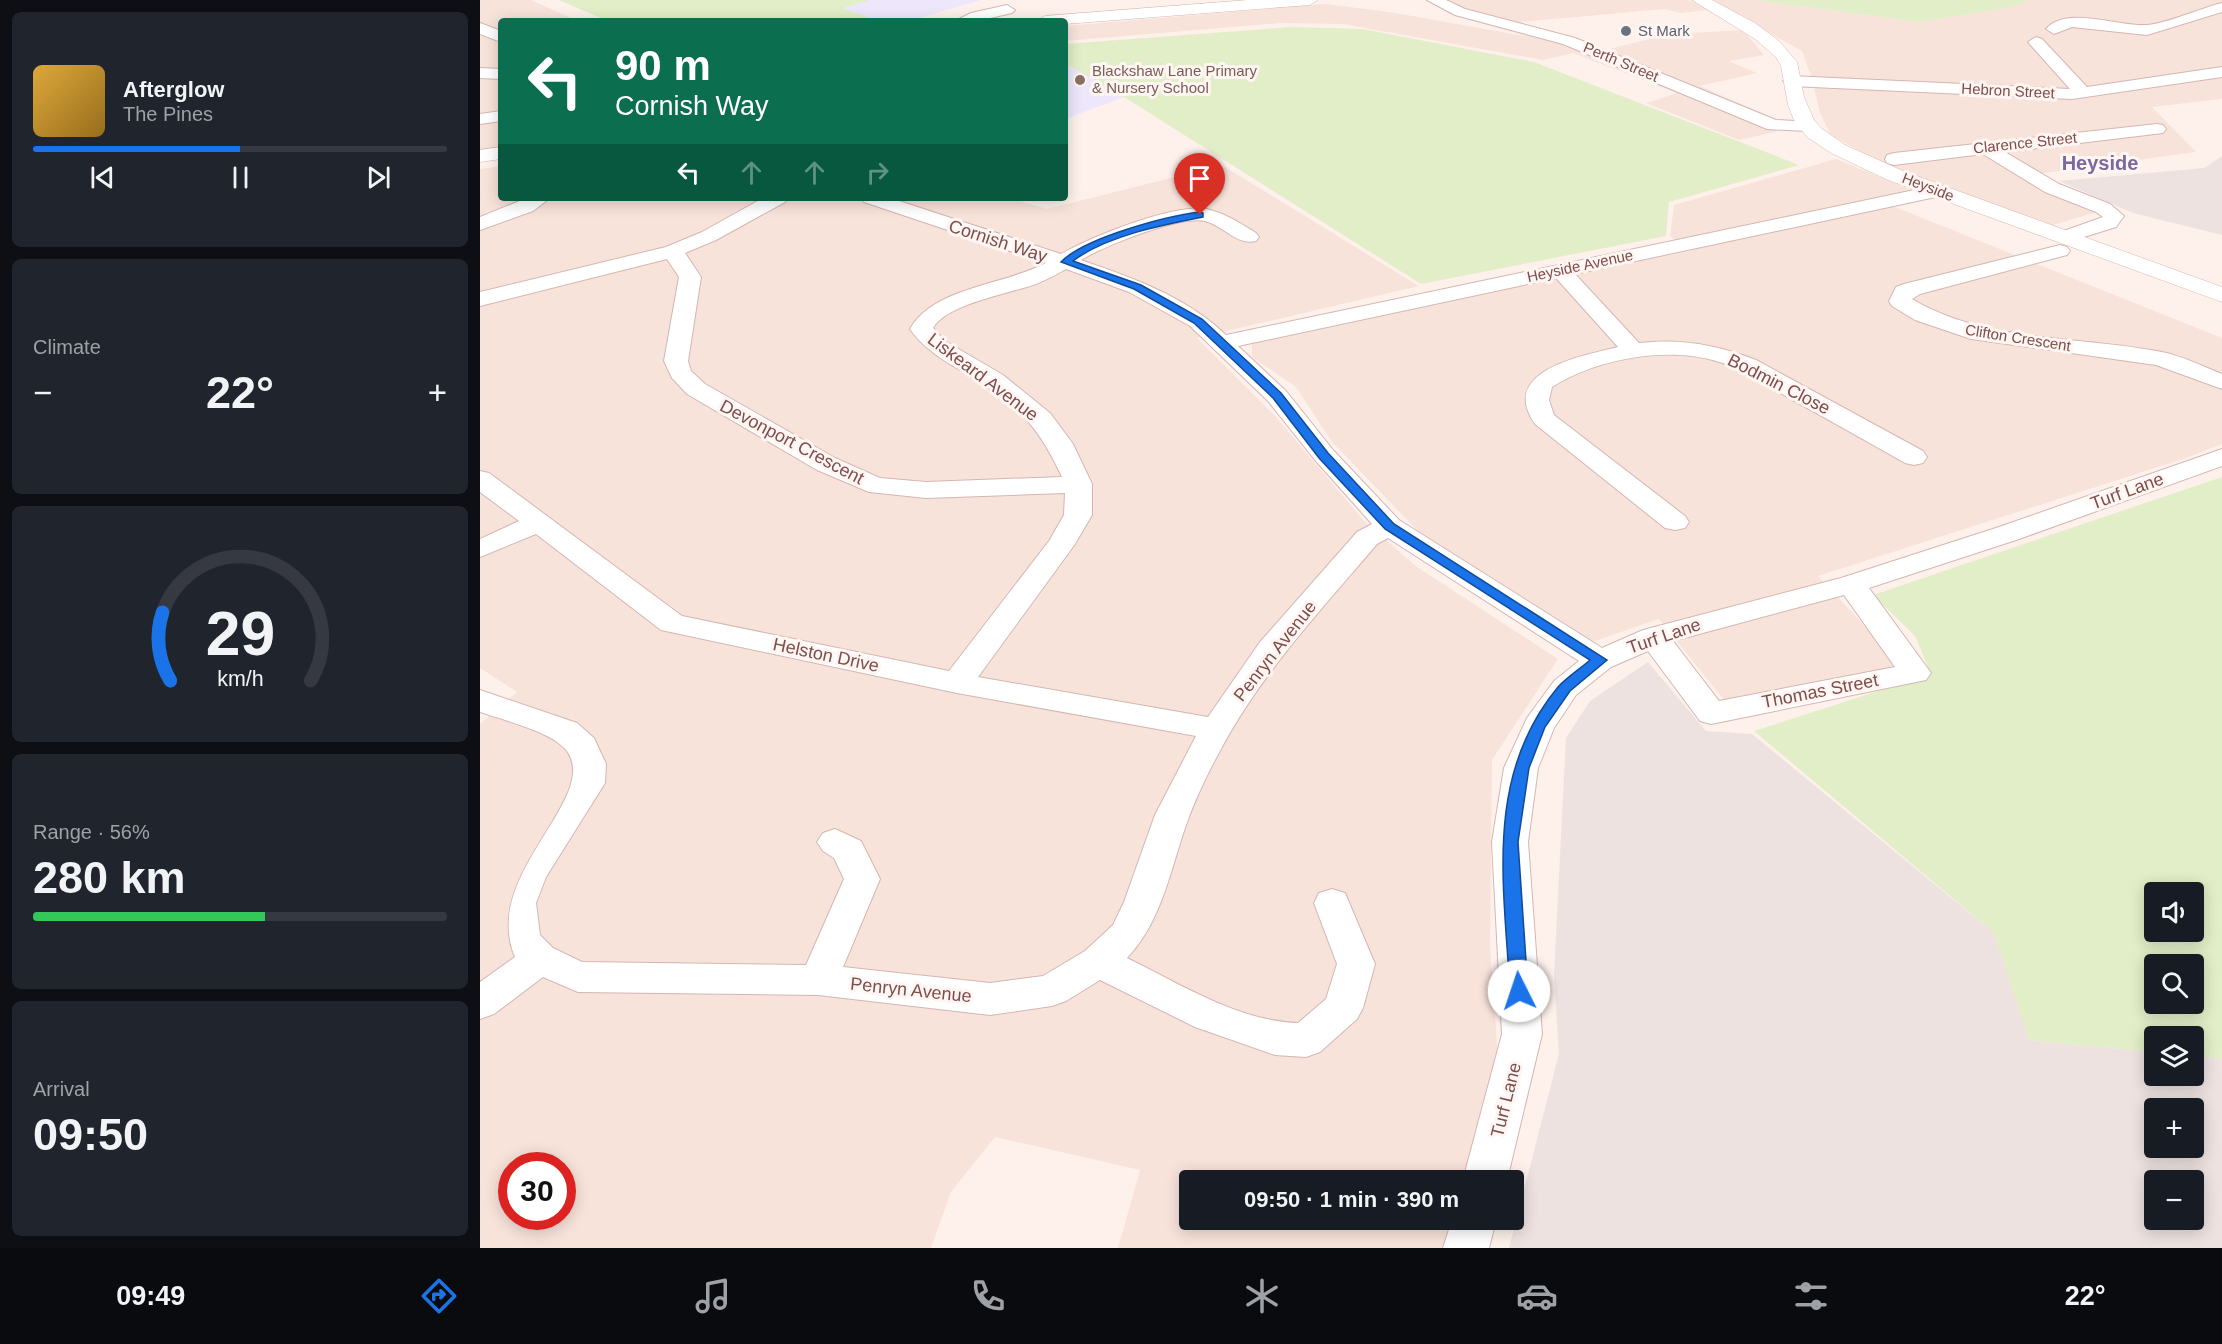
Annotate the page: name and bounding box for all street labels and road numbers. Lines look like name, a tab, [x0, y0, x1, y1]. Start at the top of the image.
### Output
street label: Perth Street	[1581, 38, 1662, 85]
street label: Hebron Street	[1961, 80, 2056, 101]
street label: Clarence Street	[1972, 129, 2078, 156]
street label: Heyside	[1900, 169, 1957, 204]
street label: Cornish Way	[946, 216, 1050, 266]
street label: Heyside Avenue	[1525, 246, 1635, 285]
street label: Clifton Crescent	[1964, 321, 2073, 354]
street label: Liskeard Avenue	[924, 329, 1042, 425]
street label: Bodmin Close	[1725, 350, 1833, 418]
street label: Devonport Crescent	[717, 396, 867, 488]
street label: Turf Lane	[2088, 469, 2166, 513]
street label: Penryn Avenue	[1230, 597, 1320, 705]
street label: Turf Lane	[1625, 614, 1703, 658]
street label: Helston Drive	[771, 634, 881, 676]
street label: Thomas Street	[1760, 670, 1880, 712]
street label: Penryn Avenue	[849, 974, 973, 1006]
street label: Turf Lane	[1487, 1061, 1525, 1139]

